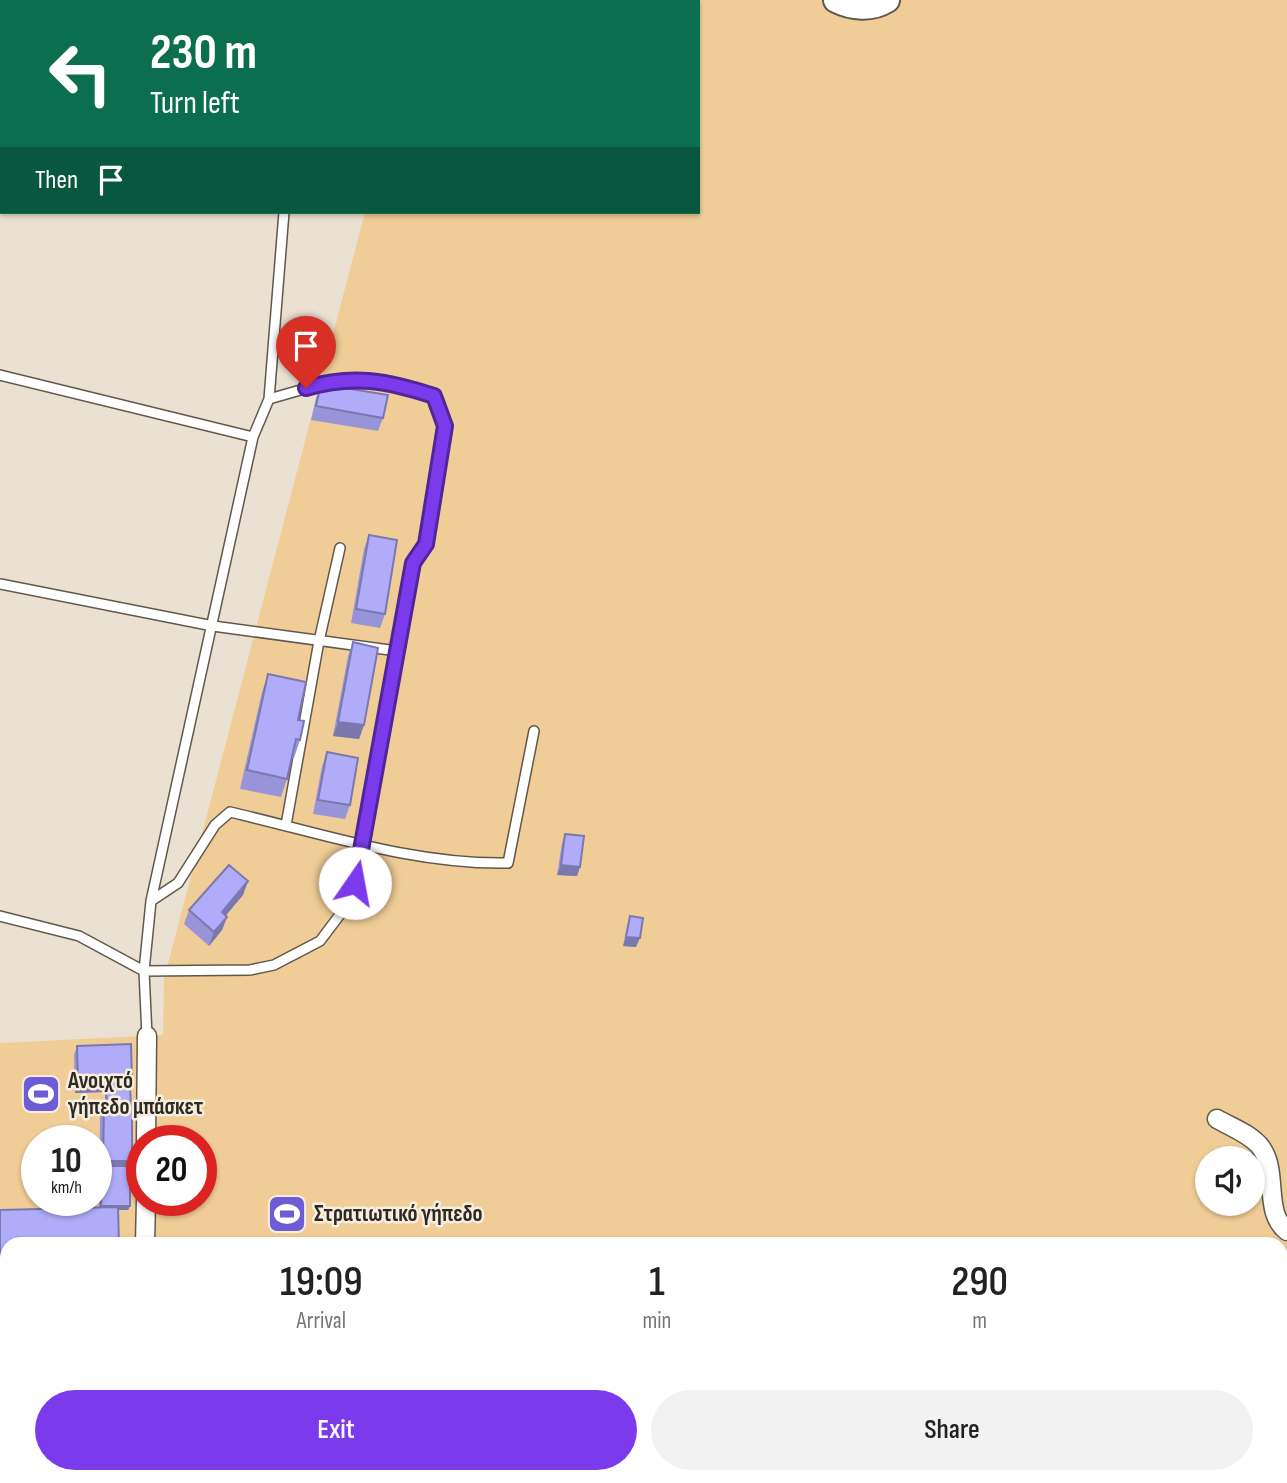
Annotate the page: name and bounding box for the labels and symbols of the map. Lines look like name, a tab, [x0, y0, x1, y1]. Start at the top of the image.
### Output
pin	[276, 316, 336, 388]
position arrow	[318, 846, 392, 920]
place label: Ανοιχτό γήπεδο μπάσκετ	[67, 1067, 204, 1121]
sports icon: Ανοιχτό γήπεδο μπάσκετ	[20, 1073, 62, 1115]
speed limit sign: 20	[126, 1125, 217, 1216]
sports icon: Στρατιωτικό γήπεδο	[266, 1193, 308, 1235]
place label: Στρατιωτικό γήπεδο	[314, 1200, 483, 1228]

